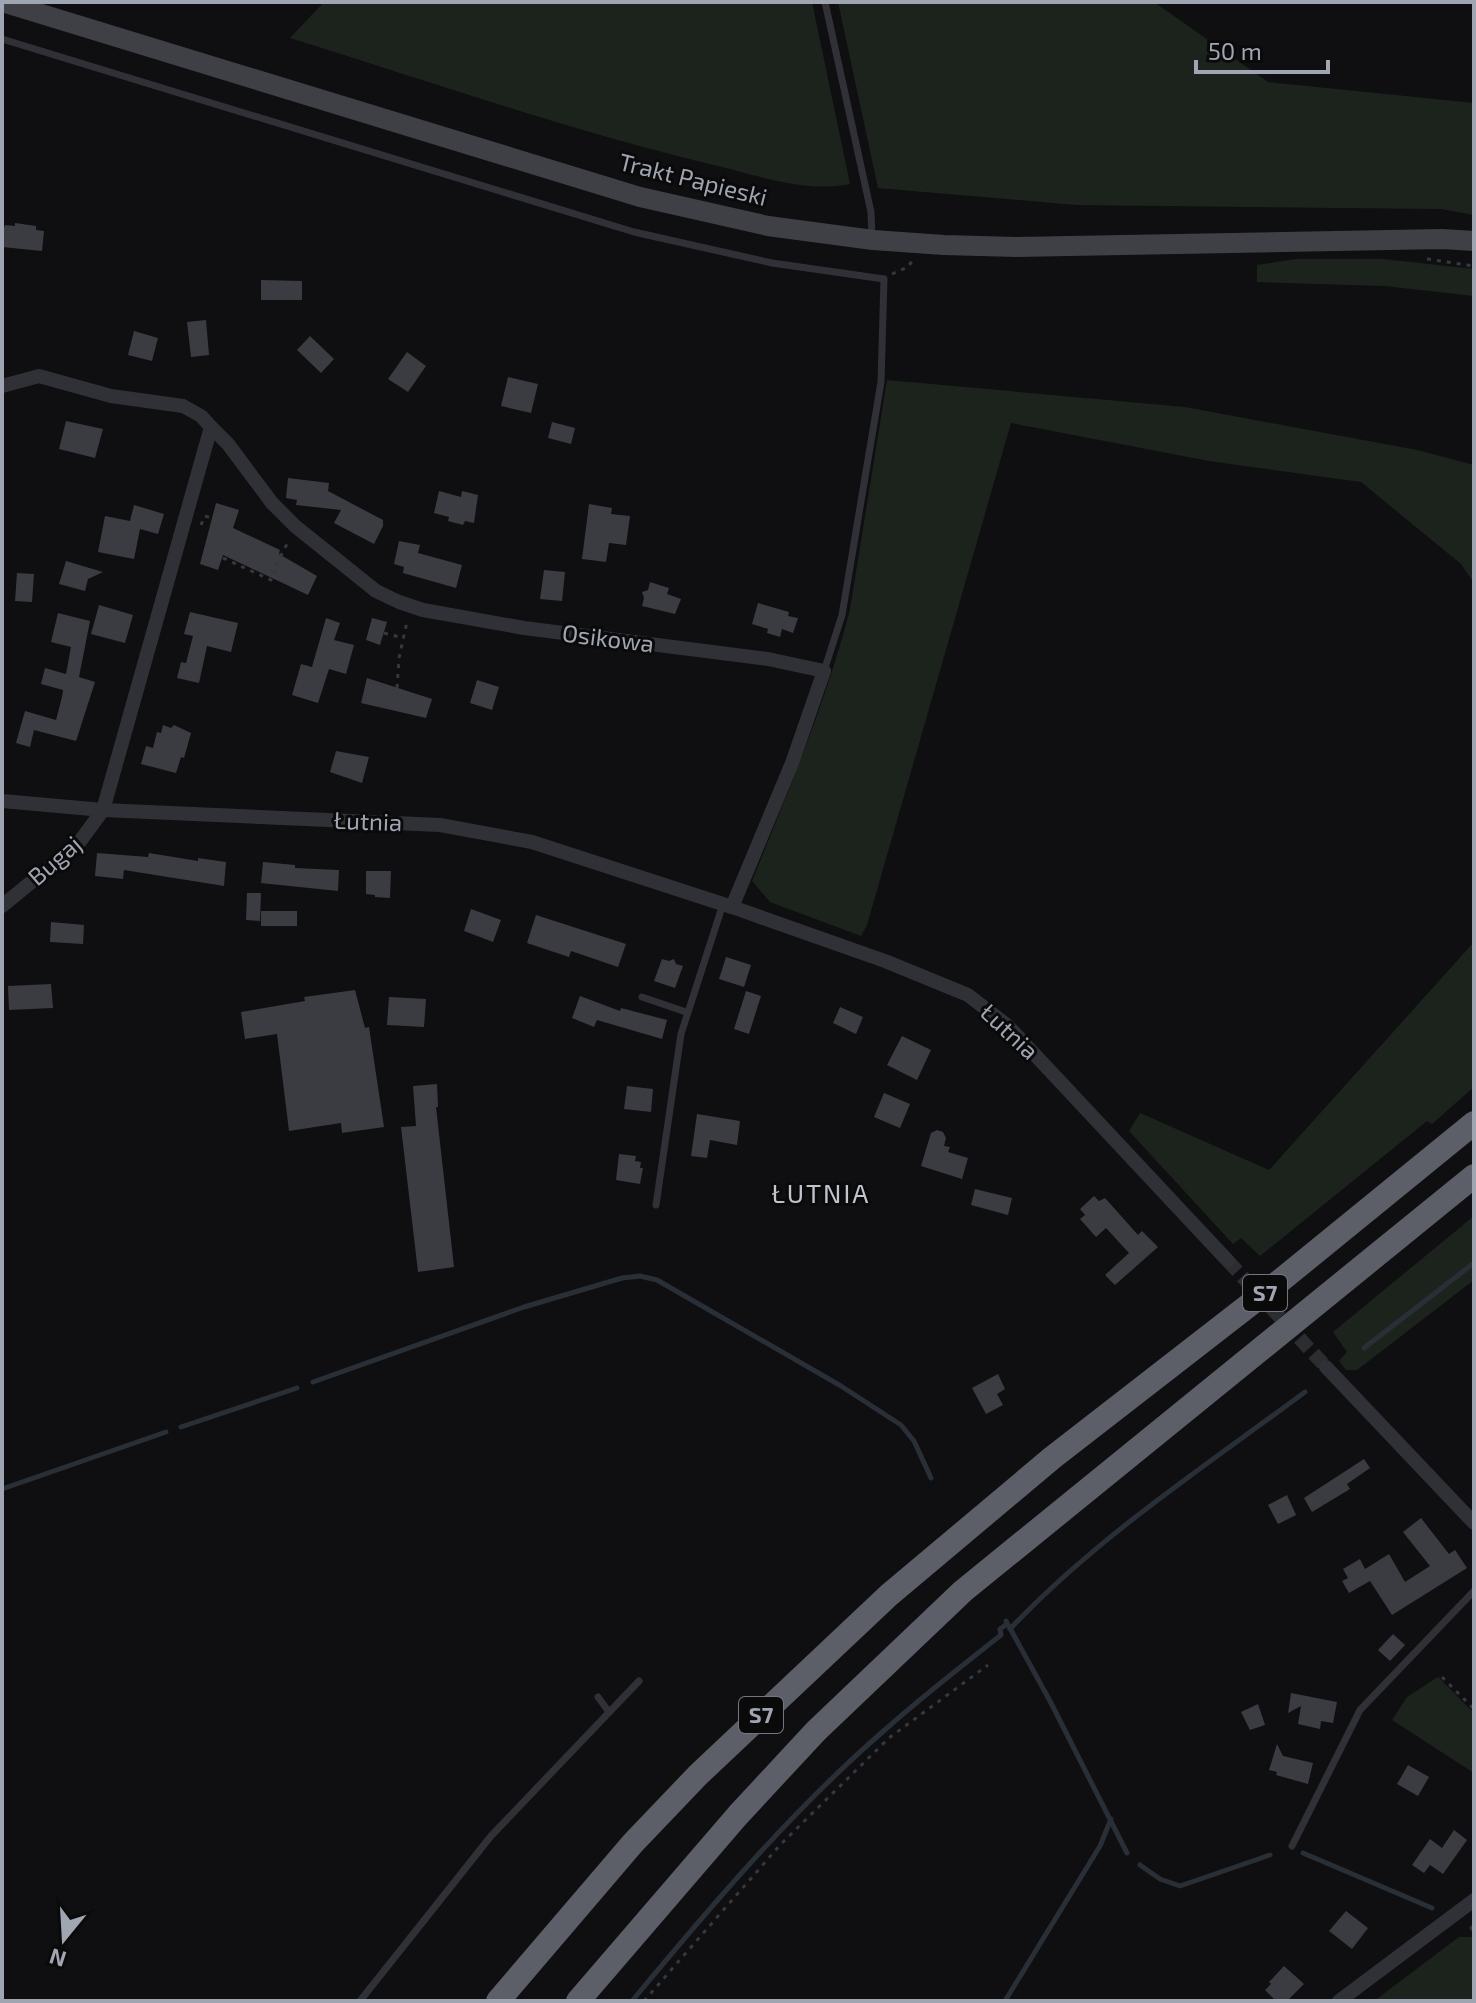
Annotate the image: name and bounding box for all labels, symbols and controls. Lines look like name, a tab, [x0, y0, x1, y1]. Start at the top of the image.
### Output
scale bar	[1196, 24, 1328, 74]
text: 50 m	[1208, 36, 1262, 65]
street label: Trakt Papieski	[616, 146, 770, 211]
street label: Osikowa	[561, 617, 656, 658]
street label: Łutnia	[333, 805, 403, 836]
street label: Bugaj	[21, 829, 87, 891]
street label: Łutnia	[975, 997, 1045, 1065]
district label: ŁUTNIA	[772, 1177, 870, 1208]
road number: S7	[1243, 1275, 1287, 1311]
road number: S7	[739, 1697, 783, 1733]
north arrow	[24, 1899, 104, 1979]
text: N	[46, 1944, 69, 1974]

